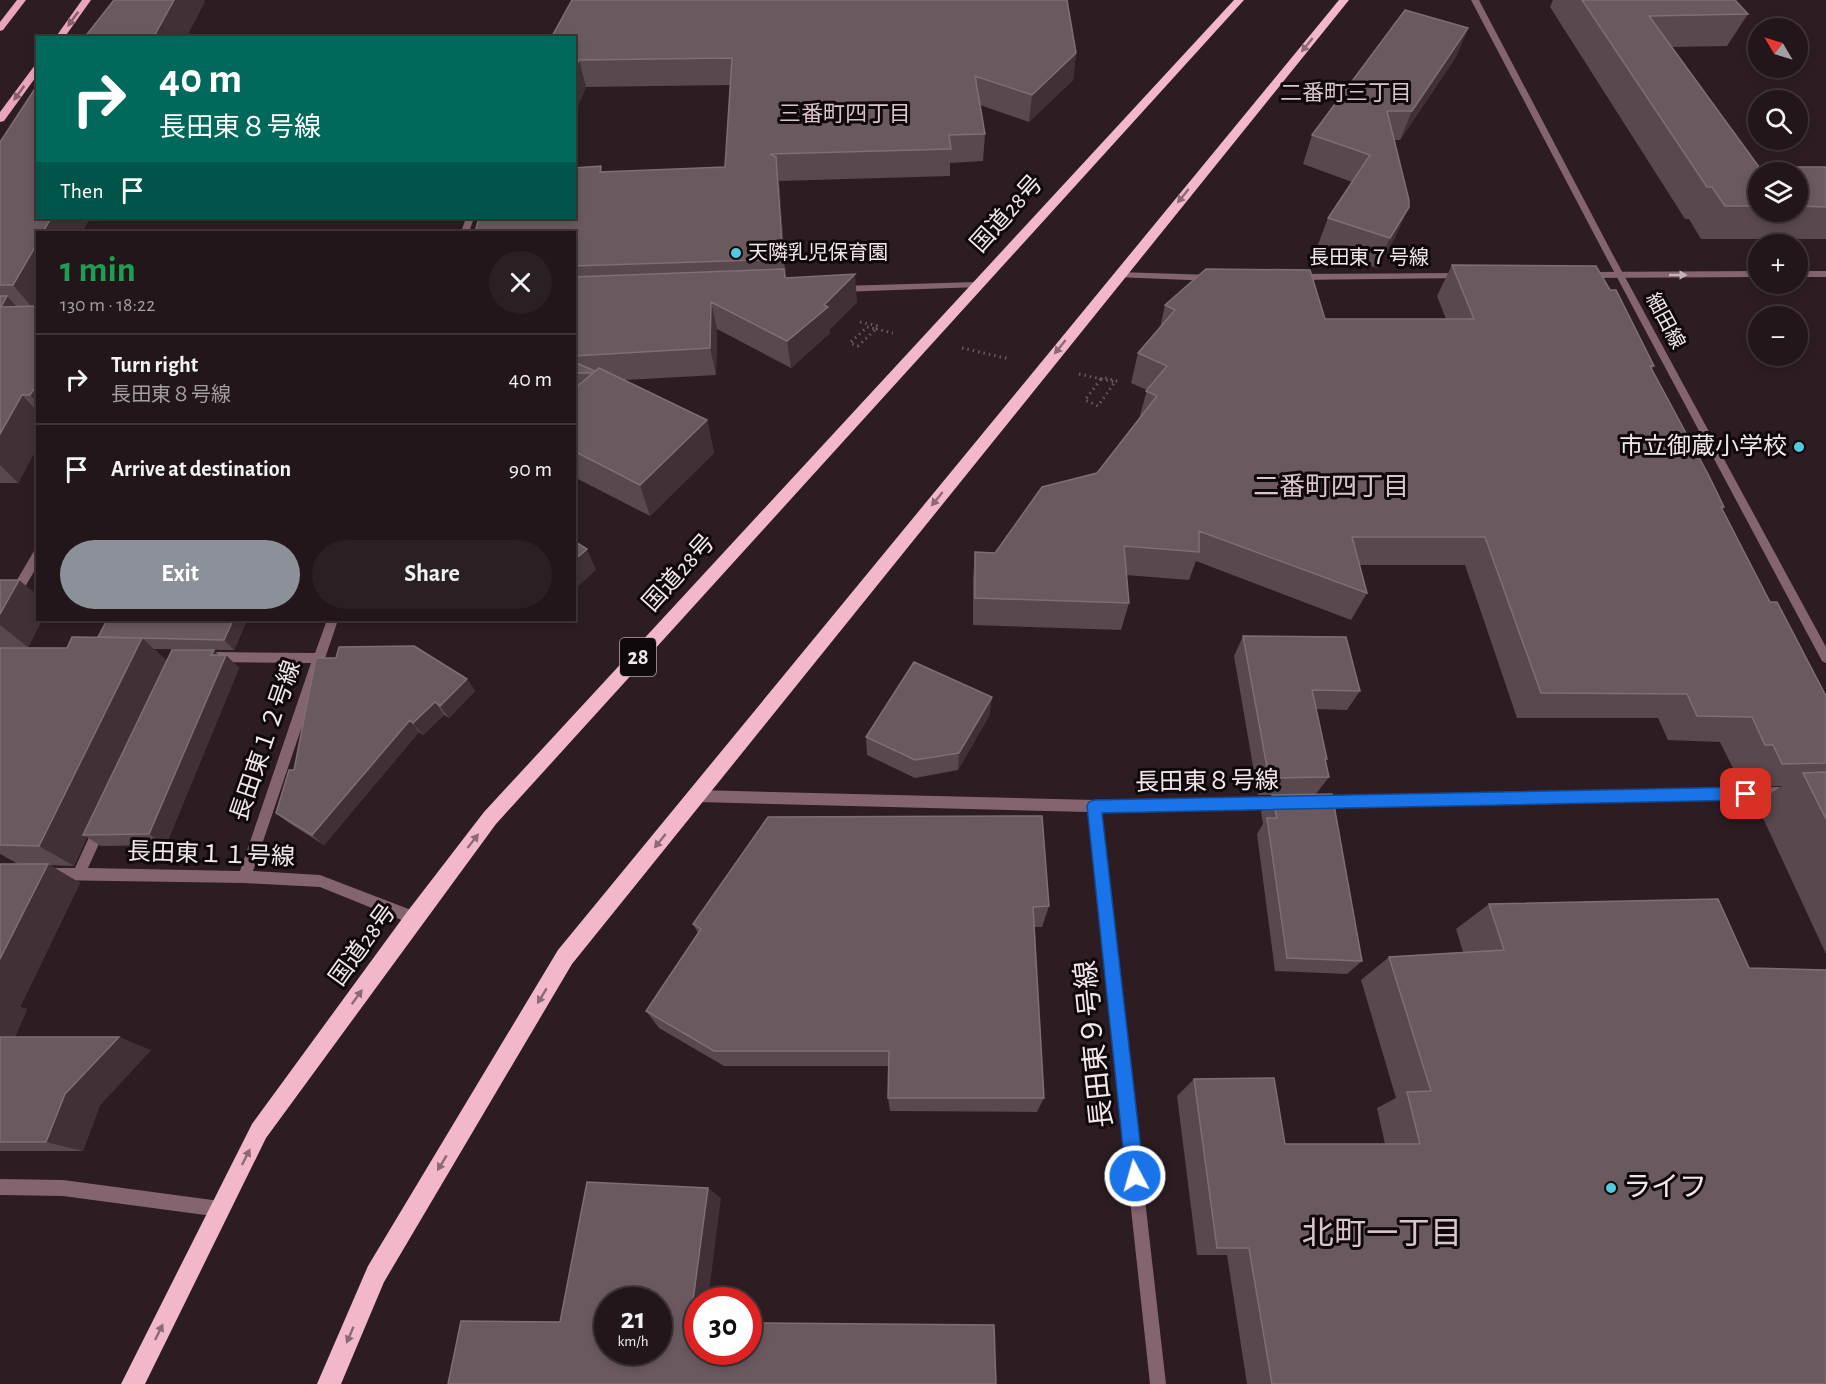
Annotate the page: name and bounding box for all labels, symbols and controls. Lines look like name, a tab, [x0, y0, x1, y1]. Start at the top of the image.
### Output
one-way arrow	[67, 10, 79, 26]
north arrow	[1748, 18, 1808, 78]
map controls	[1748, 18, 1808, 366]
one-way arrow	[1300, 37, 1313, 53]
text: 40 m	[159, 58, 242, 100]
icon: right	[60, 60, 138, 138]
district label: 二番町三丁目	[1280, 81, 1412, 104]
one-way arrow	[13, 85, 25, 101]
button: search	[1748, 90, 1808, 150]
district label: 三番町四丁目	[779, 102, 911, 125]
text: 長田東８号線	[159, 114, 321, 141]
button: layers	[1748, 162, 1808, 222]
street label: 国道28号	[965, 170, 1047, 257]
icon: arrive	[116, 174, 149, 207]
text: Then	[60, 180, 104, 202]
one-way arrow	[1176, 188, 1189, 204]
button: +	[1748, 234, 1808, 294]
place label: 天隣乳児保育園	[748, 242, 888, 263]
marker: 天隣乳児保育園	[729, 246, 743, 260]
street label: 長田東７号線	[1309, 246, 1429, 268]
button: close	[489, 251, 552, 314]
text: 1 min	[60, 252, 136, 288]
one-way arrow	[1668, 270, 1687, 280]
street label: 細田線	[1642, 289, 1690, 352]
text: 130 m · 18:22	[60, 295, 155, 315]
button: −	[1748, 306, 1808, 366]
one-way arrow	[1053, 339, 1066, 355]
text: Turn right	[111, 354, 198, 376]
icon: right	[60, 363, 93, 396]
text: 40 m	[509, 368, 552, 390]
text: 長田東８号線	[111, 385, 231, 405]
place label: 市立御蔵小学校	[1619, 433, 1787, 459]
marker: 市立御蔵小学校	[1792, 440, 1806, 454]
icon: arrive	[60, 453, 93, 486]
text: Arrive at destination	[111, 458, 291, 480]
text: 90 m	[509, 458, 552, 480]
district label: 二番町四丁目	[1253, 473, 1409, 500]
one-way arrow	[931, 491, 944, 507]
street label: 国道28号	[637, 529, 719, 616]
button: Exit	[60, 540, 300, 609]
button: Share	[312, 540, 552, 609]
road number: 28	[620, 638, 656, 676]
street label: 長田東１２号線	[225, 657, 305, 824]
street label: 長田東８号線	[1135, 767, 1279, 795]
pin	[1720, 768, 1771, 819]
icon: arrive	[1729, 777, 1762, 810]
one-way arrow	[467, 833, 479, 848]
one-way arrow	[654, 834, 667, 849]
street label: 長田東１１号線	[127, 838, 295, 870]
street label: 国道28号	[324, 899, 400, 990]
street label: 長田東９号線	[1070, 959, 1118, 1129]
one-way arrow	[536, 988, 547, 1004]
one-way arrow	[350, 989, 362, 1004]
position arrow	[1103, 1144, 1167, 1208]
one-way arrow	[241, 1148, 251, 1165]
one-way arrow	[436, 1155, 447, 1171]
place label: ライフ	[1623, 1174, 1707, 1202]
marker: ライフ	[1604, 1181, 1618, 1195]
district label: 北町一丁目	[1302, 1217, 1462, 1250]
speed limit sign: 30	[684, 1287, 762, 1365]
text: 21	[621, 1304, 645, 1334]
one-way arrow	[154, 1323, 164, 1340]
one-way arrow	[345, 1326, 354, 1344]
text: km/h	[618, 1334, 648, 1349]

